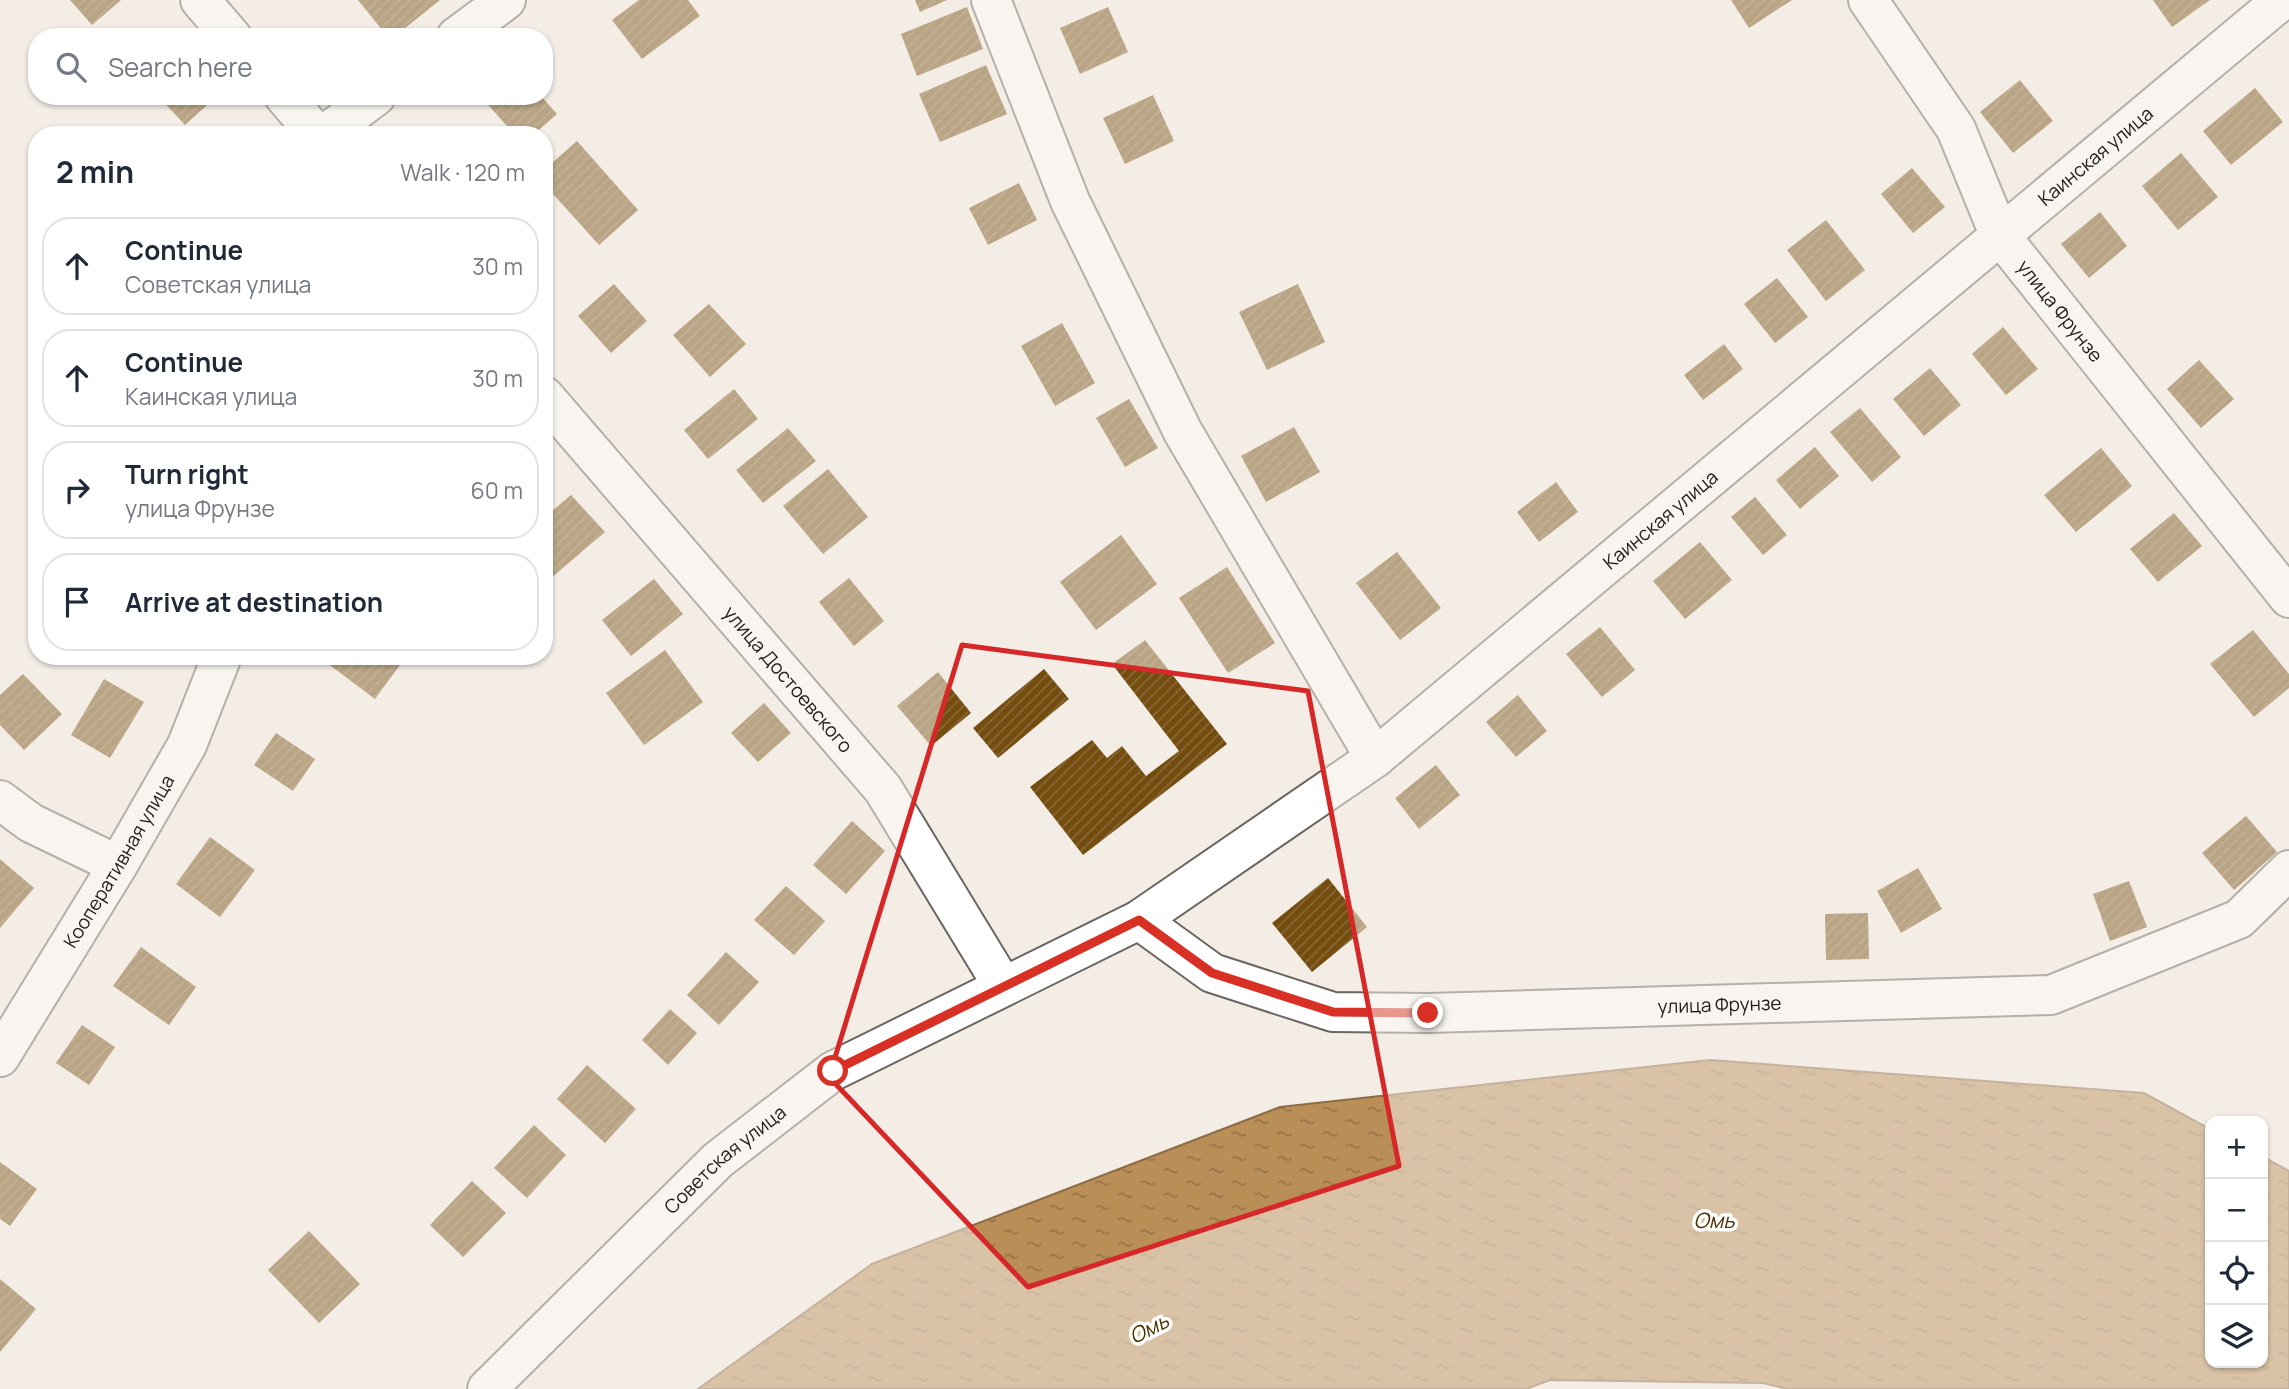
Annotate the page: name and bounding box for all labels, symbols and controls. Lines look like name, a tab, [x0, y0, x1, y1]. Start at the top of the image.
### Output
search box	[28, 28, 553, 105]
icon: search	[52, 48, 90, 86]
text: Search here	[108, 49, 253, 85]
street label: Каинская улица	[2032, 100, 2158, 212]
text: 2 min	[56, 151, 134, 192]
text: Walk · 120 m	[400, 156, 525, 188]
text: Continue	[125, 232, 243, 268]
icon: ahead	[58, 247, 96, 285]
text: 30 m	[472, 250, 523, 282]
street label: улица Фрунзе	[2012, 254, 2109, 367]
text: Советская улица	[125, 268, 311, 300]
text: Continue	[125, 344, 243, 380]
icon: ahead	[58, 359, 96, 397]
text: 30 m	[472, 362, 523, 394]
text: Каинская улица	[125, 380, 297, 412]
text: Turn right	[125, 456, 249, 492]
street label: Каинская улица	[1597, 464, 1723, 575]
icon: right	[58, 471, 96, 509]
text: 60 m	[471, 474, 523, 506]
text: улица Фрунзе	[125, 492, 275, 524]
icon: arrive	[58, 583, 96, 621]
text: Arrive at destination	[125, 584, 383, 620]
street label: улица Достоевского	[718, 600, 859, 758]
street label: Кооперативная улица	[57, 770, 180, 953]
street label: улица Фрунзе	[1657, 990, 1782, 1019]
route end	[1412, 997, 1443, 1028]
route start	[817, 1055, 848, 1086]
street label: Советская улица	[658, 1099, 791, 1219]
map controls	[2205, 1116, 2268, 1368]
button: +	[2205, 1116, 2268, 1179]
button: −	[2205, 1179, 2268, 1242]
water label: Омь	[1694, 1206, 1735, 1234]
button: locate	[2205, 1242, 2268, 1305]
button: layers	[2205, 1305, 2268, 1368]
water label: Омь	[1124, 1306, 1174, 1350]

